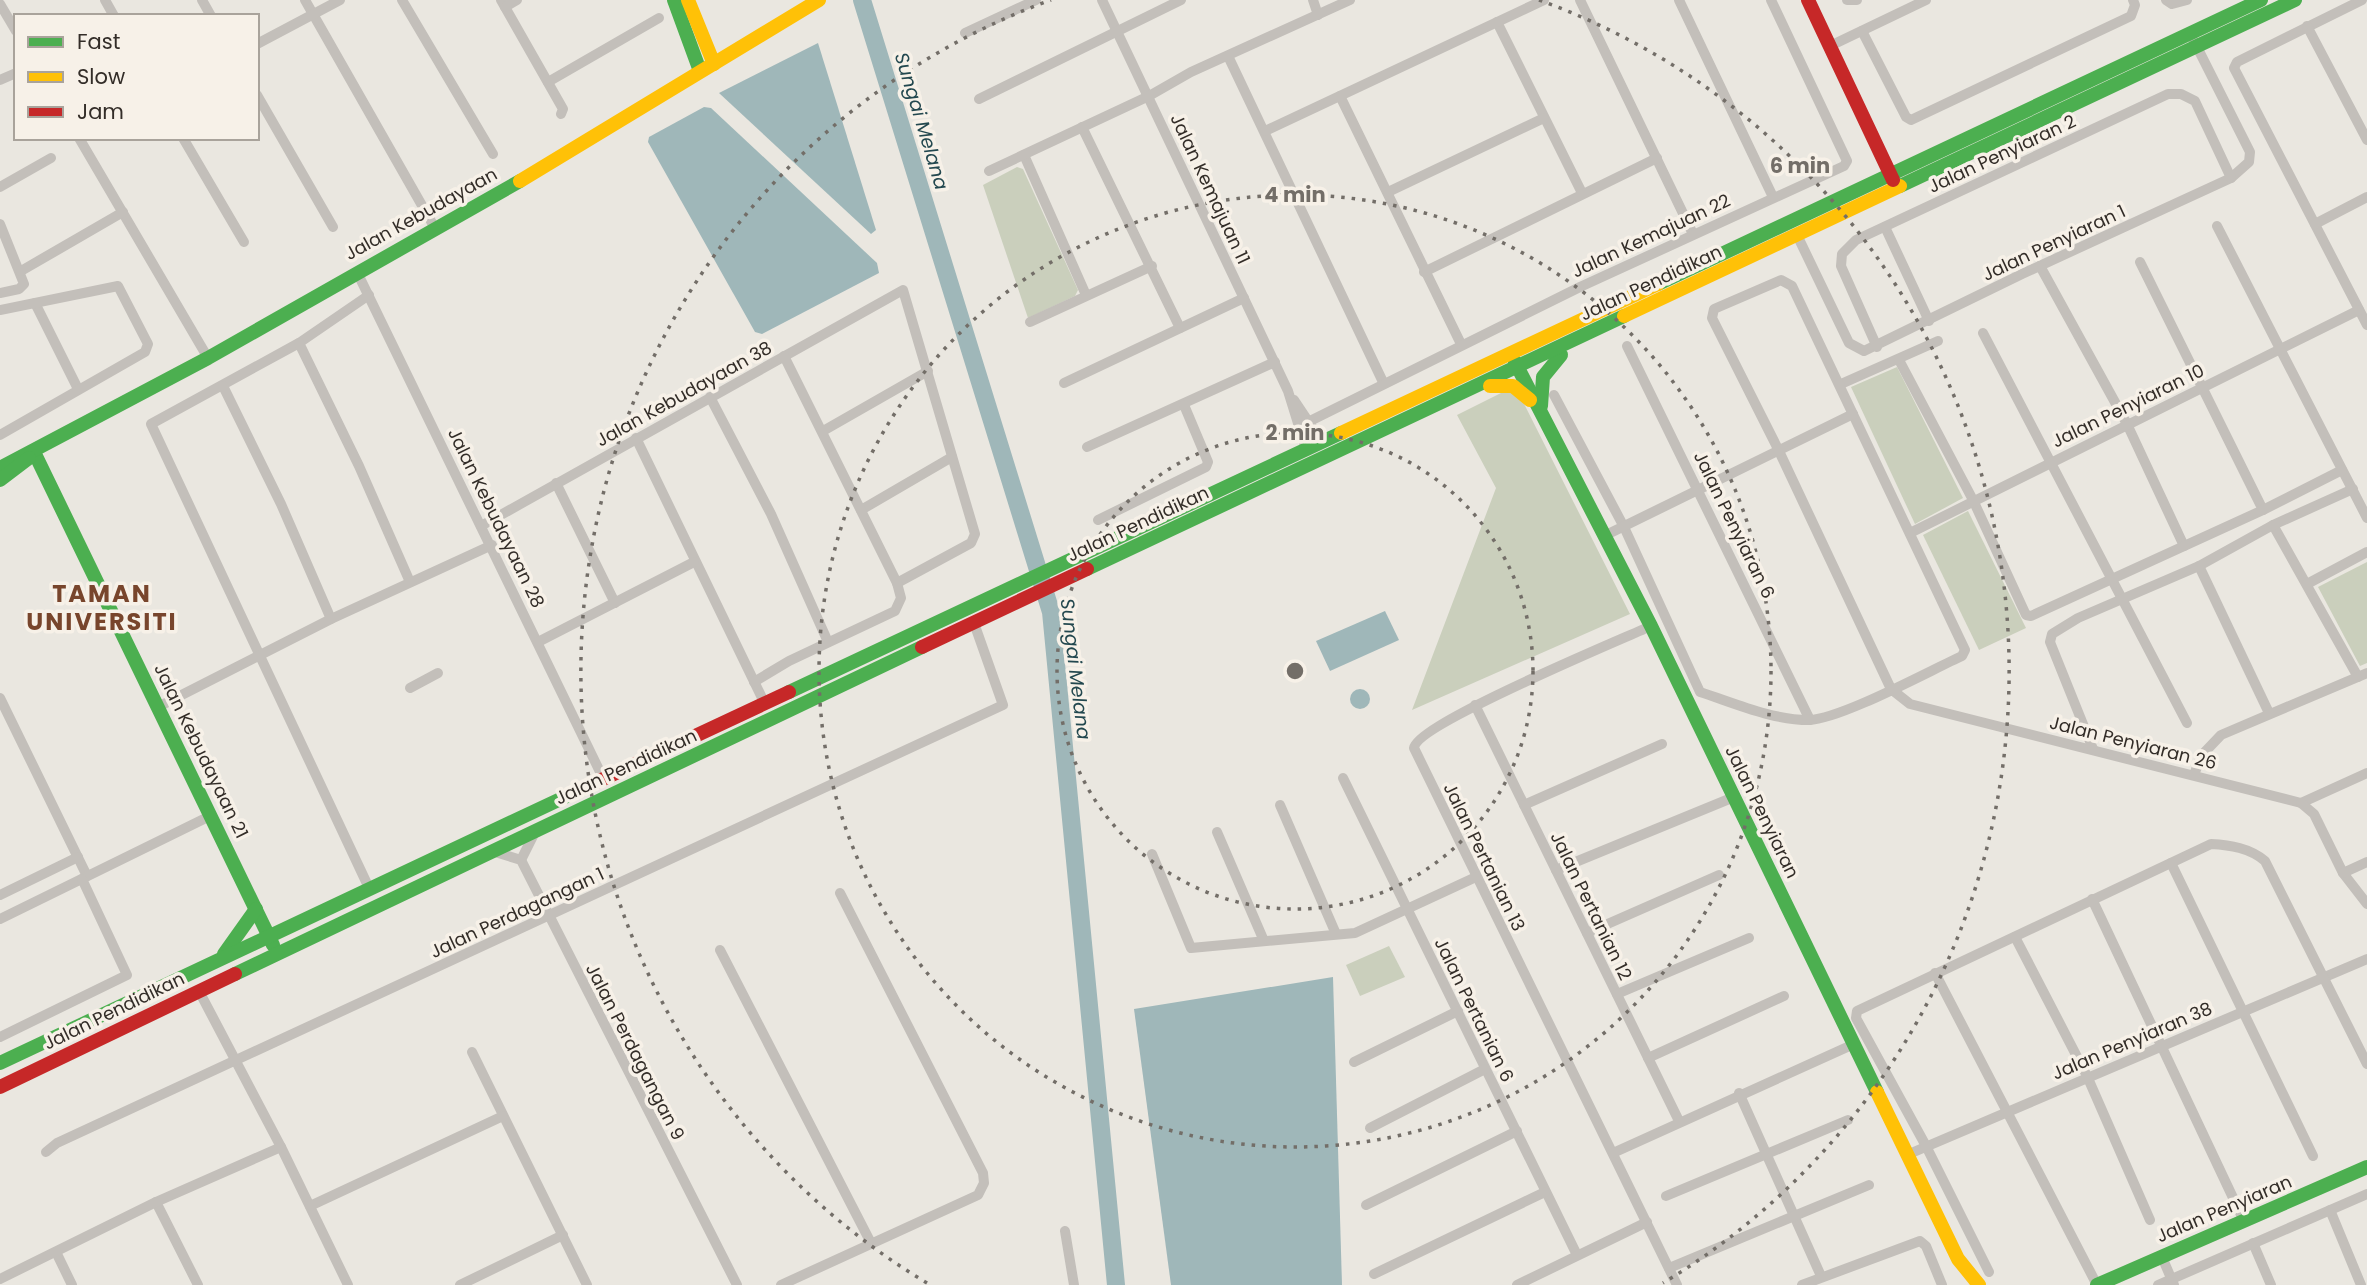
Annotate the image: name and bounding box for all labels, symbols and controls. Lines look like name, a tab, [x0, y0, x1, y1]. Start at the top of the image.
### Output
legend	[14, 14, 259, 140]
text: Fast	[77, 27, 120, 56]
water label: Sungai Melana	[888, 49, 955, 193]
text: Slow	[77, 62, 125, 91]
text: Jam	[77, 97, 124, 126]
street label: Jalan Penyiaran 2	[1924, 108, 2080, 199]
street label: Jalan Kemajuan 11	[1165, 110, 1256, 268]
text: 6 min	[1770, 151, 1830, 180]
street label: Jalan Kebudayaan	[340, 161, 501, 266]
text: 4 min	[1264, 180, 1326, 209]
street label: Jalan Kemajuan 22	[1567, 188, 1734, 283]
street label: Jalan Penyiaran 1	[1978, 198, 2130, 287]
street label: Jalan Pendidikan	[1576, 239, 1726, 326]
street label: Jalan Kebudayaan 38	[591, 335, 776, 452]
street label: Jalan Penyiaran 10	[2047, 358, 2208, 453]
text: 2 min	[1265, 418, 1325, 447]
street label: Jalan Kebudayaan 28	[442, 424, 551, 612]
street label: Jalan Penyiaran 6	[1688, 447, 1781, 603]
street label: Jalan Pendidikan	[1063, 480, 1213, 567]
district label: TAMAN UNIVERSITI	[26, 577, 178, 638]
water label: Sungai Melana	[1053, 597, 1098, 741]
street label: Jalan Kebudayaan 21	[148, 659, 255, 842]
centre of rings	[1283, 659, 1307, 683]
street label: Jalan Penyiaran 26	[2047, 710, 2219, 775]
street label: Jalan Pendidikan	[551, 723, 701, 810]
street label: Jalan Penyiaran	[1719, 741, 1805, 882]
street label: Jalan Pertanian 13	[1438, 778, 1531, 935]
street label: Jalan Pertanian 12	[1545, 827, 1638, 984]
street label: Jalan Perdagangan 1	[426, 861, 608, 964]
street label: Jalan Pertanian 6	[1429, 934, 1520, 1086]
street label: Jalan Perdagangan 9	[580, 959, 691, 1144]
street label: Jalan Pendidikan	[39, 966, 188, 1056]
street label: Jalan Penyiaran 38	[2048, 996, 2216, 1086]
street label: Jalan Penyiaran	[2152, 1169, 2295, 1248]

